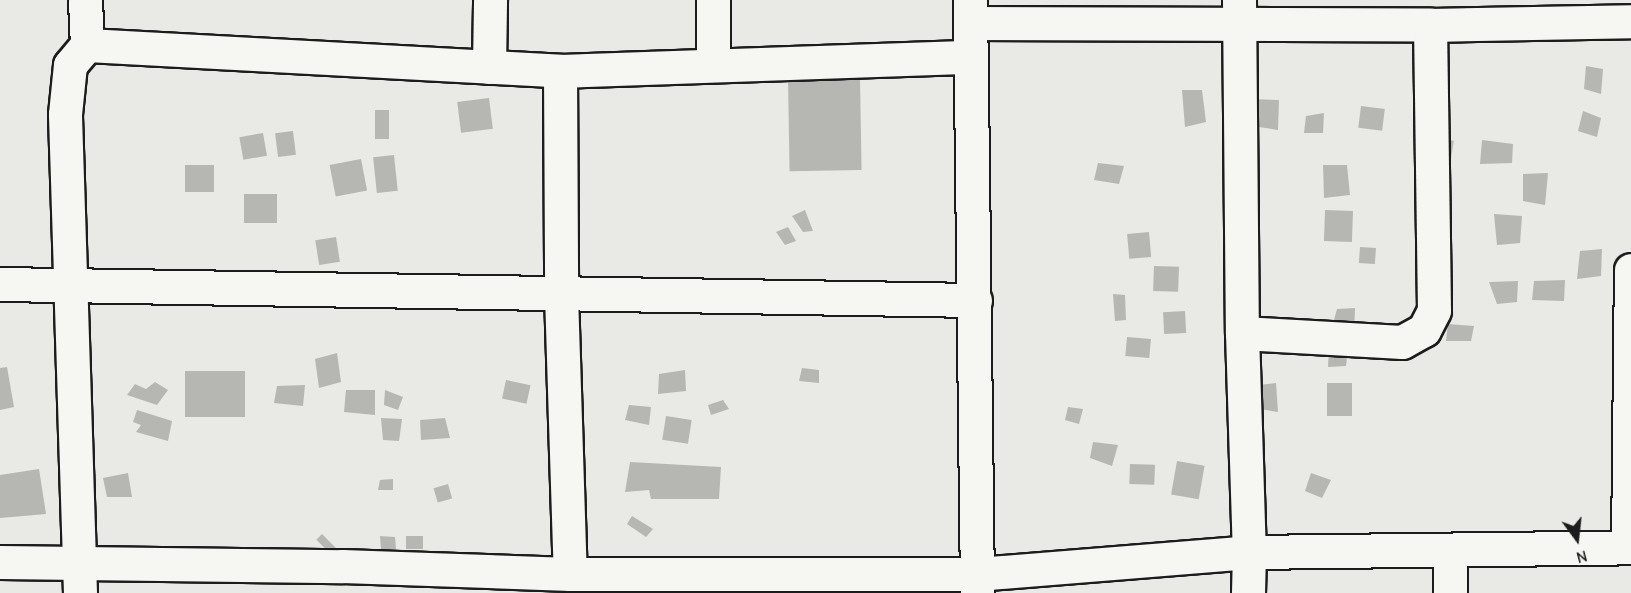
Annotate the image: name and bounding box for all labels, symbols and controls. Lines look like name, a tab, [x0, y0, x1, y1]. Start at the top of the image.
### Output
north arrow	[1547, 509, 1607, 569]
text: N	[1574, 546, 1589, 566]

